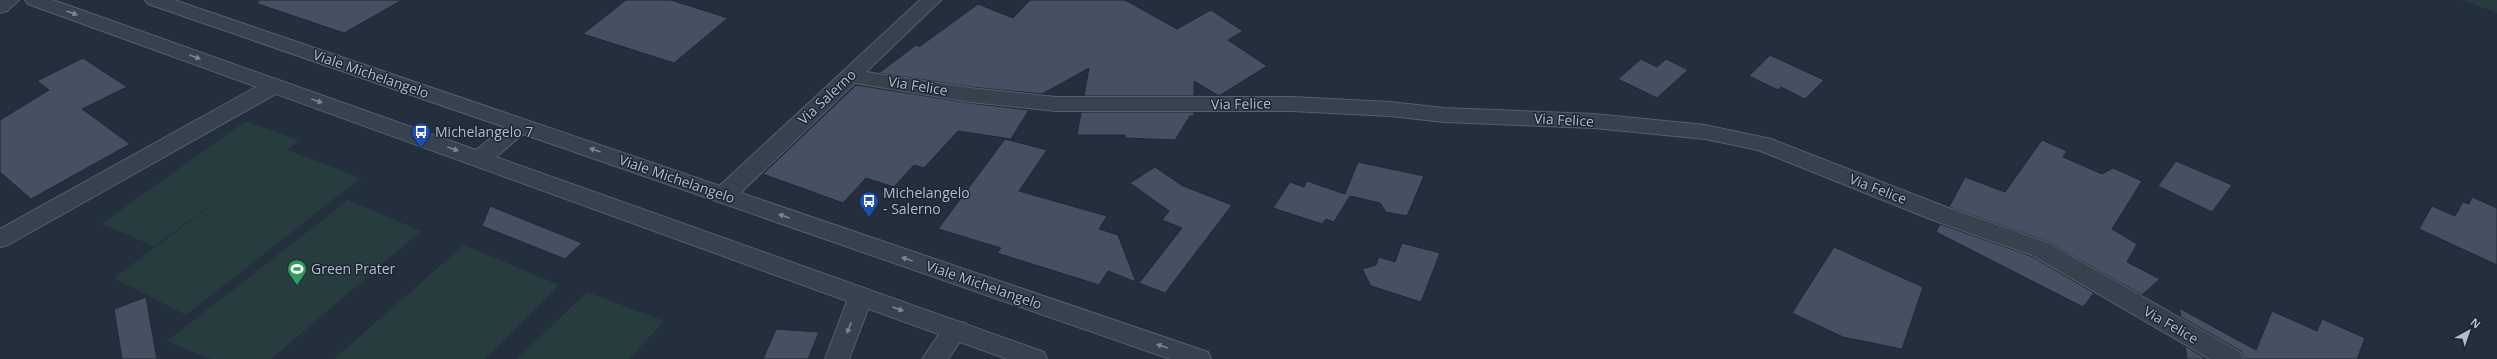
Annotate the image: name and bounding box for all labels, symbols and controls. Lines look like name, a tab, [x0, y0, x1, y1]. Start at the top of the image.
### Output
one-way arrow	[67, 11, 79, 17]
street label: Viale Michelangelo	[311, 45, 432, 102]
one-way arrow	[189, 55, 201, 61]
street label: Via Salerno	[794, 65, 860, 128]
street label: Via Felice	[887, 71, 949, 100]
street label: Via Felice	[1211, 93, 1271, 114]
one-way arrow	[311, 98, 323, 104]
street label: Via Felice	[1534, 108, 1595, 131]
bus stop icon: Michelangelo 7	[410, 121, 432, 149]
place label: Michelangelo 7	[435, 122, 533, 141]
one-way arrow	[447, 146, 459, 152]
one-way arrow	[589, 147, 601, 153]
street label: Viale Michelangelo	[617, 150, 738, 207]
street label: Via Felice	[1847, 169, 1910, 208]
place label: Michelangelo - Salerno	[883, 183, 970, 218]
bus stop icon: Michelangelo - Salerno	[858, 190, 880, 218]
one-way arrow	[778, 213, 790, 219]
one-way arrow	[901, 256, 913, 262]
street label: Viale Michelangelo	[924, 256, 1045, 313]
sports icon: Green Prater	[286, 258, 308, 286]
place label: Green Prater	[311, 259, 396, 278]
street label: Via Felice	[2141, 301, 2202, 348]
one-way arrow	[893, 307, 905, 313]
north arrow	[2449, 311, 2489, 351]
text: N	[2467, 314, 2484, 332]
one-way arrow	[846, 322, 852, 334]
one-way arrow	[1156, 343, 1168, 349]

